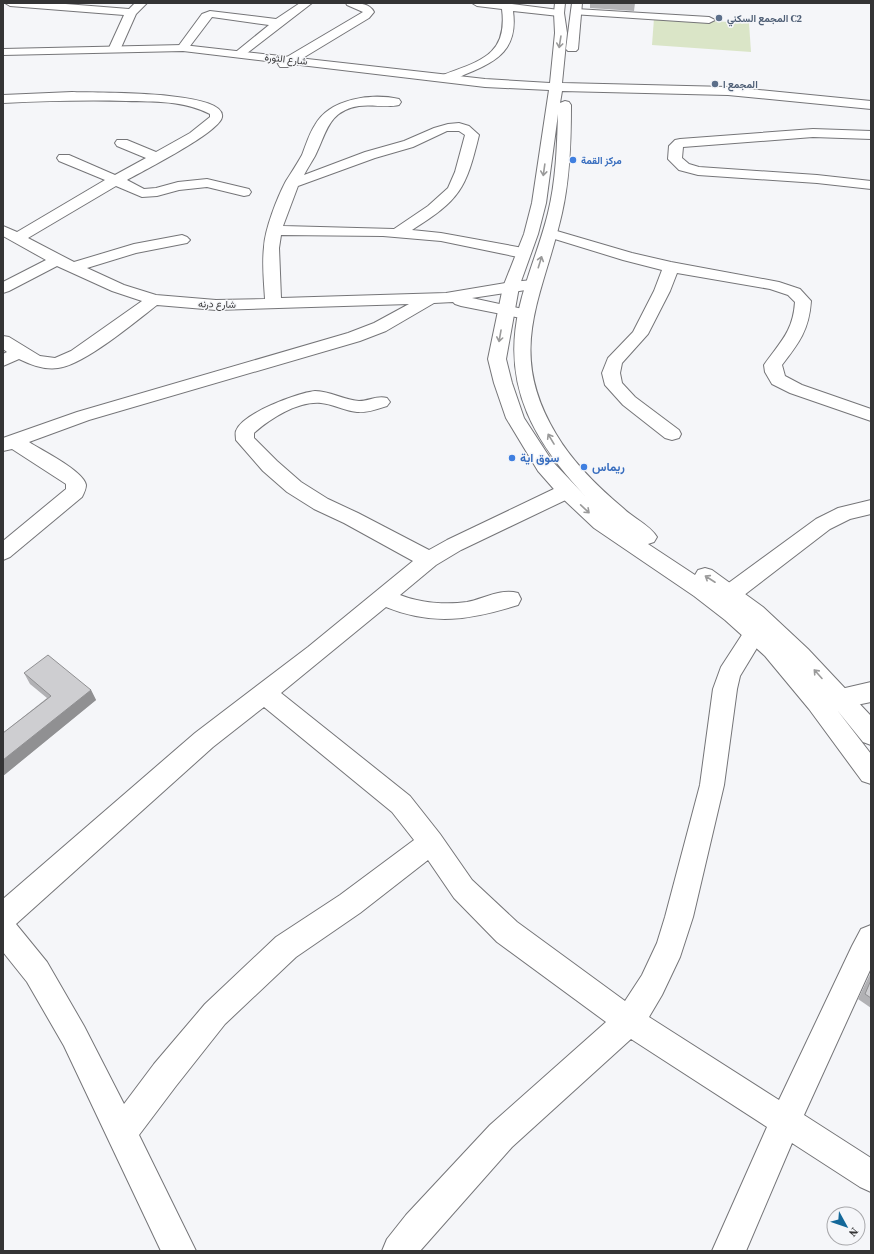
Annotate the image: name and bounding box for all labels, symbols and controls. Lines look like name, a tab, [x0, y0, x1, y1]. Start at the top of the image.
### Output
place label: المجمع السكني C2	[727, 12, 803, 27]
marker: المجمع السكني C2	[714, 13, 724, 23]
one-way arrow	[556, 35, 564, 48]
street label: شارع الثورة	[264, 50, 308, 68]
place label: المجمع ا	[723, 78, 758, 92]
marker: المجمع ا	[710, 79, 720, 89]
place label: مركز القمة	[581, 154, 622, 167]
marker: مركز القمة	[568, 155, 578, 165]
one-way arrow	[540, 164, 547, 177]
one-way arrow	[537, 256, 544, 269]
street label: شارع درنه	[198, 297, 236, 311]
one-way arrow	[496, 329, 504, 342]
one-way arrow	[546, 433, 554, 445]
place label: سوق اية	[520, 450, 560, 466]
marker: سوق اية	[507, 453, 517, 463]
place label: ريماس	[592, 459, 625, 475]
marker: ريماس	[579, 462, 589, 472]
one-way arrow	[580, 504, 590, 513]
one-way arrow	[705, 575, 716, 583]
one-way arrow	[814, 669, 823, 679]
north arrow	[826, 1206, 866, 1246]
text: N	[845, 1224, 862, 1240]

